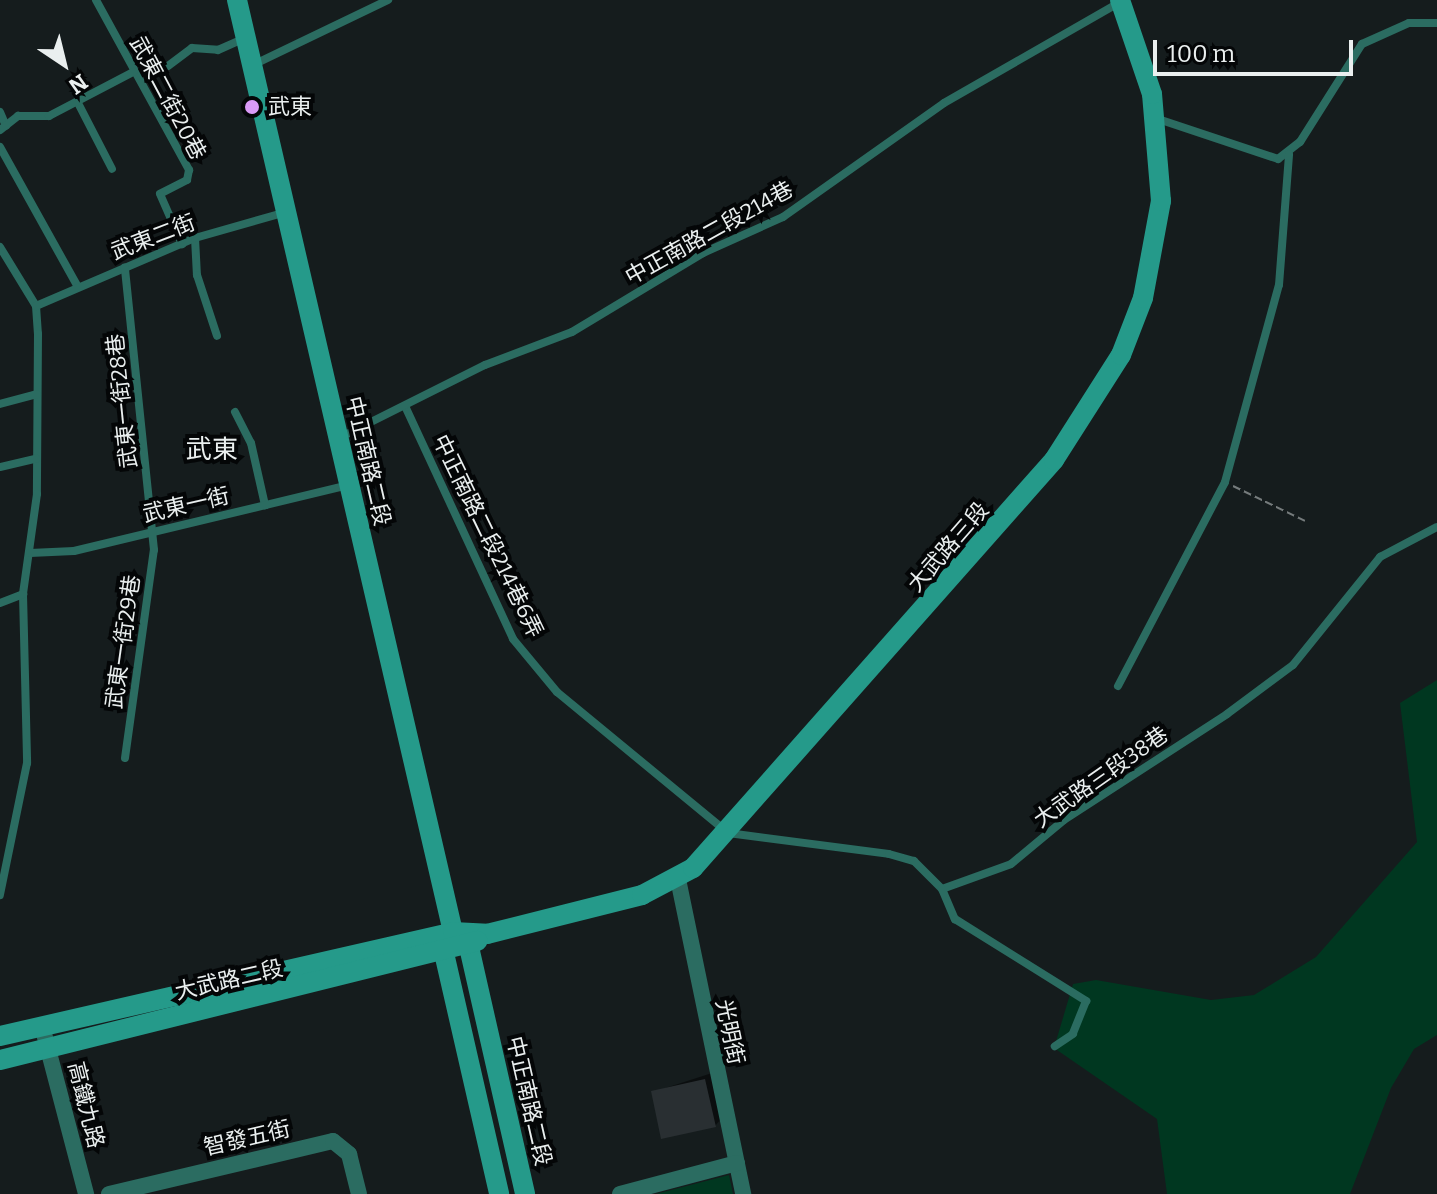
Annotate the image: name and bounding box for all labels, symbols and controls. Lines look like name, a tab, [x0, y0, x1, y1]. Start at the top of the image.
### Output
north arrow	[24, 24, 104, 104]
scale bar	[1157, 24, 1357, 74]
street label: 武東二街20巷	[124, 32, 212, 164]
text: 100 m	[1167, 40, 1235, 68]
text: N	[63, 68, 93, 100]
place label: 武東	[268, 94, 312, 120]
marker: 武東	[243, 98, 261, 116]
street label: 中正南路二段214巷	[620, 176, 798, 290]
street label: 武東二街	[107, 209, 199, 265]
street label: 武東一街28巷	[102, 332, 142, 470]
street label: 中正南路二段	[340, 394, 396, 528]
street label: 中正南路二段214巷6弄	[427, 430, 549, 642]
district label: 武東	[186, 434, 238, 466]
street label: 武東一街	[140, 482, 232, 528]
street label: 大武路三段	[902, 497, 994, 597]
street label: 武東一街29巷	[101, 573, 145, 711]
street label: 大武路三段38巷	[1029, 721, 1173, 833]
street label: 大武路二段	[172, 955, 286, 1005]
street label: 光明街	[710, 997, 750, 1067]
street label: 中正南路二段	[501, 1034, 557, 1168]
street label: 高鐵九路	[63, 1059, 109, 1151]
street label: 智發五街	[201, 1115, 293, 1161]

